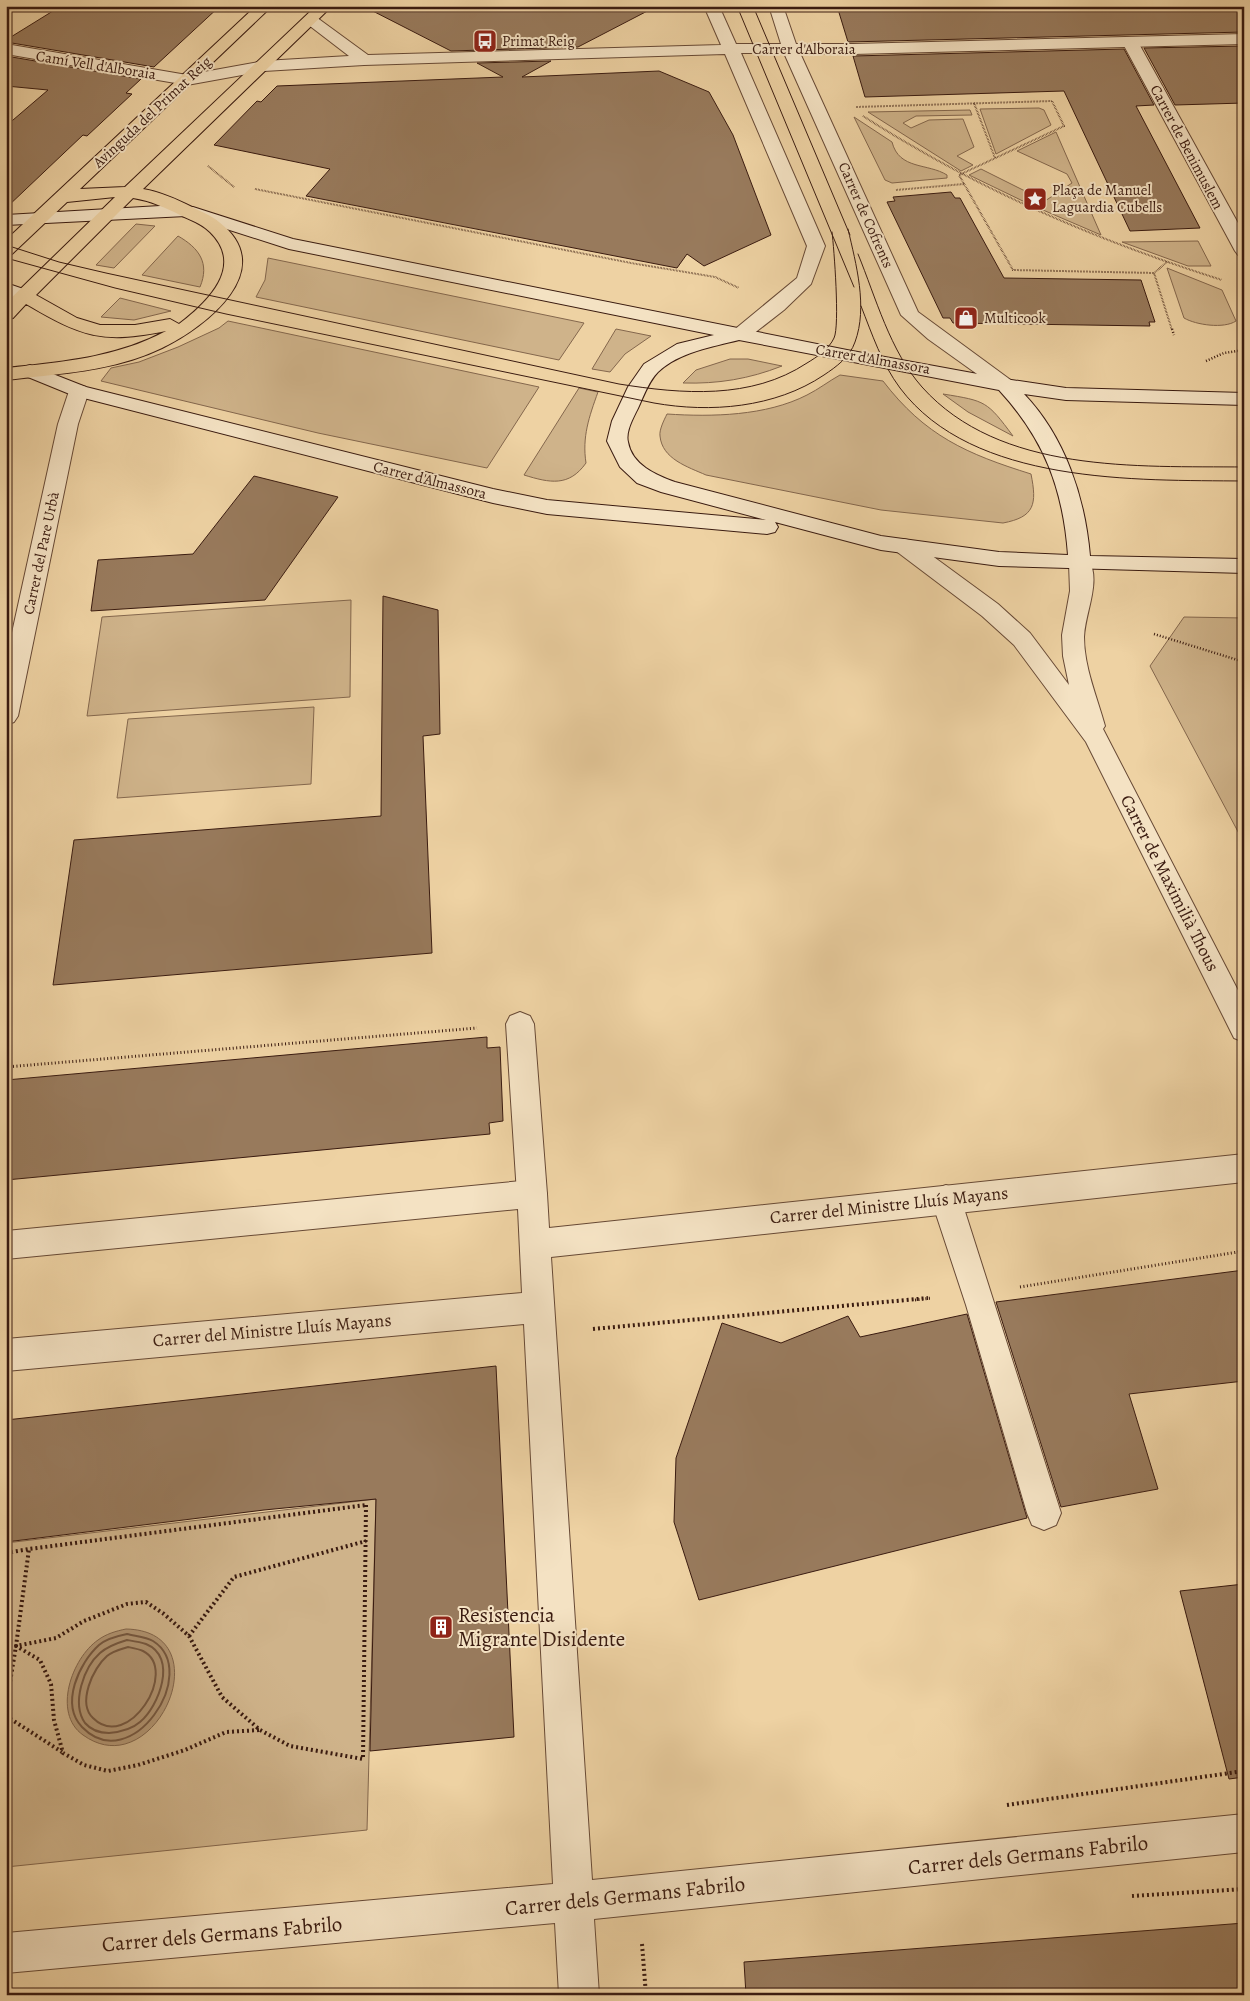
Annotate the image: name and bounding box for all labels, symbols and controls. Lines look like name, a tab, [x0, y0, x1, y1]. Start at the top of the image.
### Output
bus stop icon: Primat Reig	[472, 28, 498, 54]
place label: Primat Reig	[502, 31, 575, 51]
street label: Carrer d'Alboraia	[752, 39, 856, 59]
street label: Camí Vell d'Alboraia	[35, 46, 157, 84]
street label: Avinguda del Primat Reig	[88, 51, 216, 173]
street label: Carrer de Benimuslem	[1146, 81, 1229, 213]
street label: Carrer de Cofrents	[834, 159, 898, 271]
place label: Plaça de Manuel Laguardia Cubells	[1052, 180, 1162, 217]
place icon: Plaça de Manuel Laguardia Cubells	[1022, 186, 1048, 212]
shop icon: Multicook	[953, 305, 979, 331]
place label: Multicook	[984, 308, 1046, 328]
street label: Carrer d'Almassora	[814, 339, 932, 379]
street label: Carrer d'Almassora	[371, 456, 489, 504]
street label: Carrer del Pare Urbà	[18, 490, 64, 616]
street label: Carrer de Maximilià Thous	[1115, 791, 1225, 975]
street label: Carrer del Ministre Lluís Mayans	[769, 1181, 1009, 1229]
street label: Carrer del Ministre Lluís Mayans	[152, 1308, 392, 1352]
place label: Resistencia Migrante Disidente	[458, 1601, 625, 1653]
building icon: Resistencia Migrante Disidente	[428, 1614, 454, 1640]
street label: Carrer dels Germans Fabrilo	[907, 1828, 1149, 1882]
street label: Carrer dels Germans Fabrilo	[504, 1869, 746, 1923]
street label: Carrer dels Germans Fabrilo	[101, 1910, 343, 1958]

